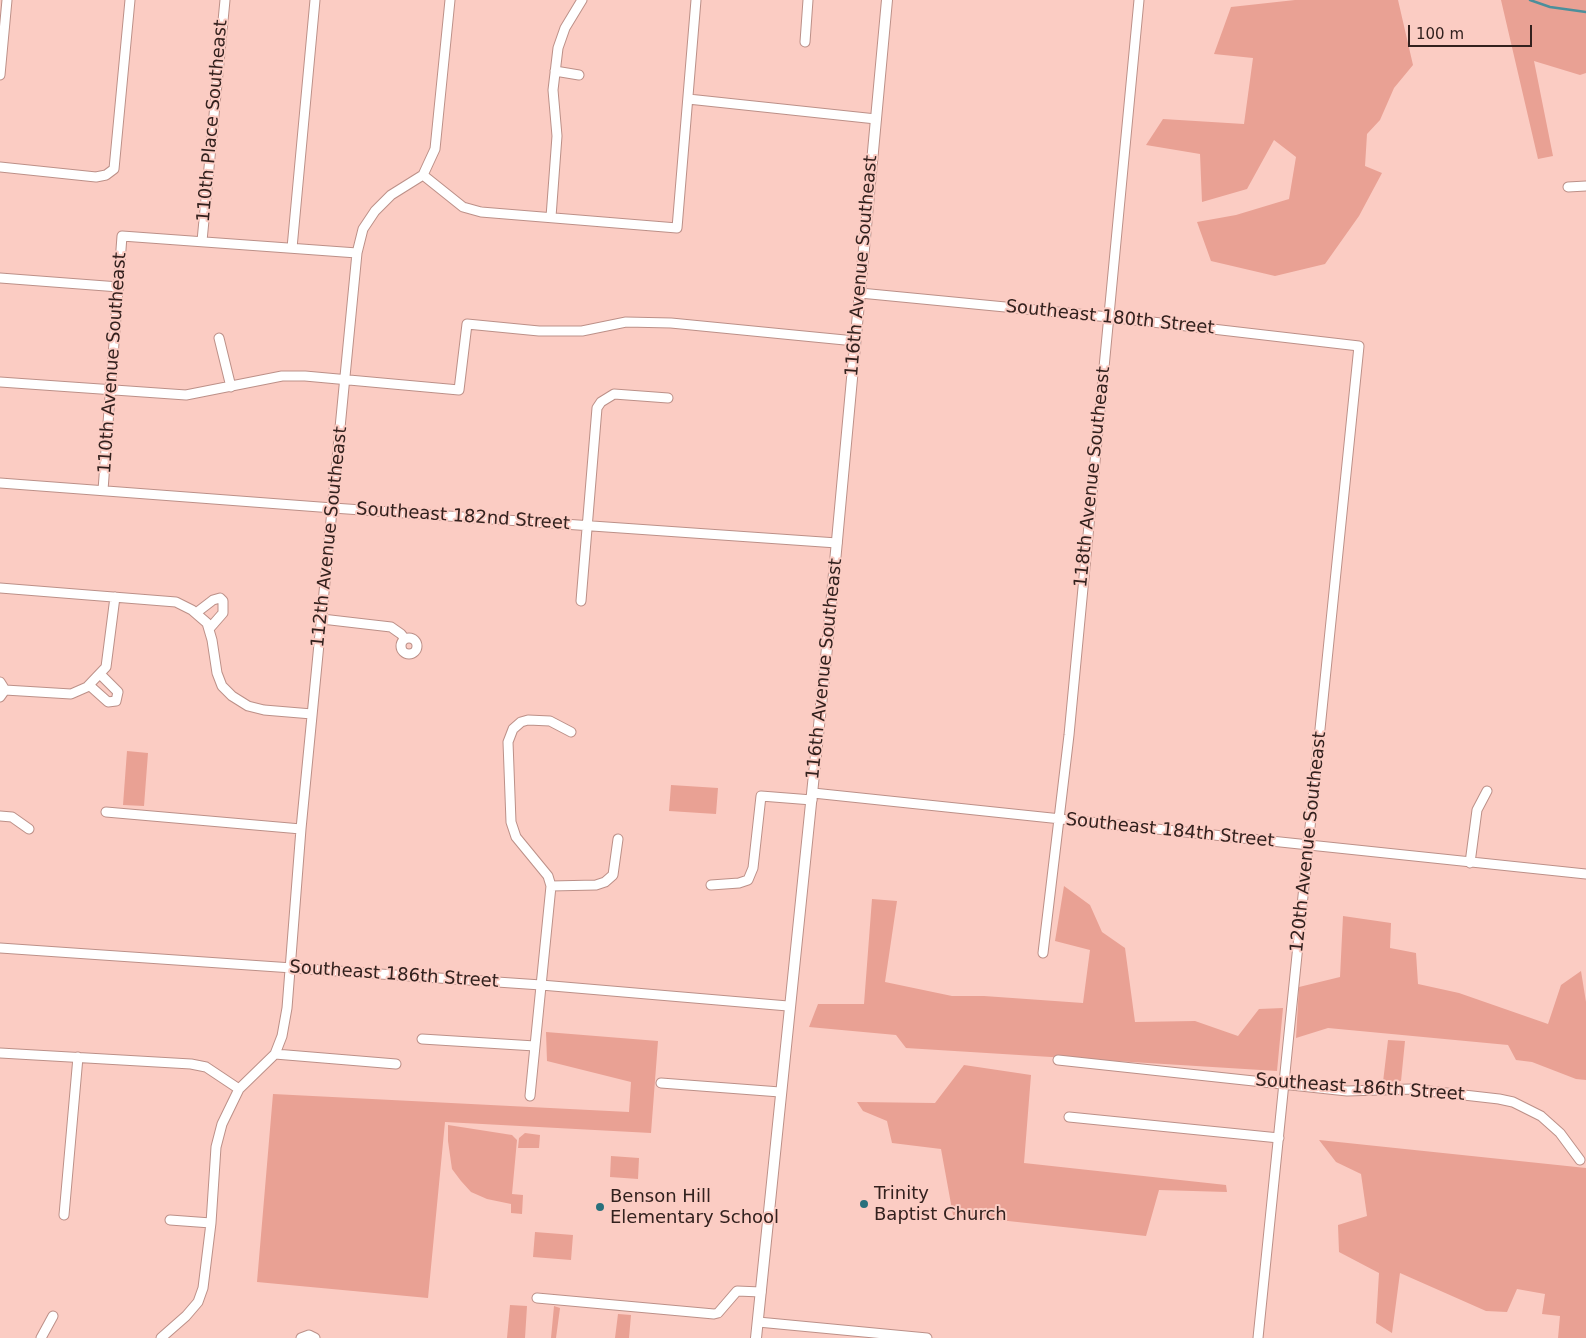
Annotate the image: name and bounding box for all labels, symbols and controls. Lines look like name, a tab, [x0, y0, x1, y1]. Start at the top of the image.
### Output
scale bar	[1411, 15, 1535, 47]
street label: 110th Place Southeast	[193, 19, 233, 223]
text: 100 m	[1416, 25, 1464, 43]
street label: 116th Avenue Southeast	[842, 154, 882, 378]
street label: 110th Avenue Southeast	[94, 252, 132, 474]
street label: Southeast 180th Street	[1005, 296, 1215, 340]
street label: 118th Avenue Southeast	[1071, 365, 1115, 589]
street label: 112th Avenue Southeast	[308, 425, 352, 649]
street label: Southeast 182nd Street	[355, 499, 571, 535]
street label: 116th Avenue Southeast	[803, 557, 847, 781]
street label: 120th Avenue Southeast	[1287, 730, 1331, 954]
street label: Southeast 184th Street	[1065, 809, 1275, 853]
street label: Southeast 186th Street	[289, 957, 499, 993]
street label: Southeast 186th Street	[1255, 1070, 1465, 1106]
place label: Trinity Baptist Church	[874, 1183, 1007, 1226]
place label: Benson Hill Elementary School	[610, 1186, 779, 1228]
marker: Trinity Baptist Church	[858, 1198, 870, 1210]
marker: Benson Hill Elementary School	[594, 1201, 606, 1213]

